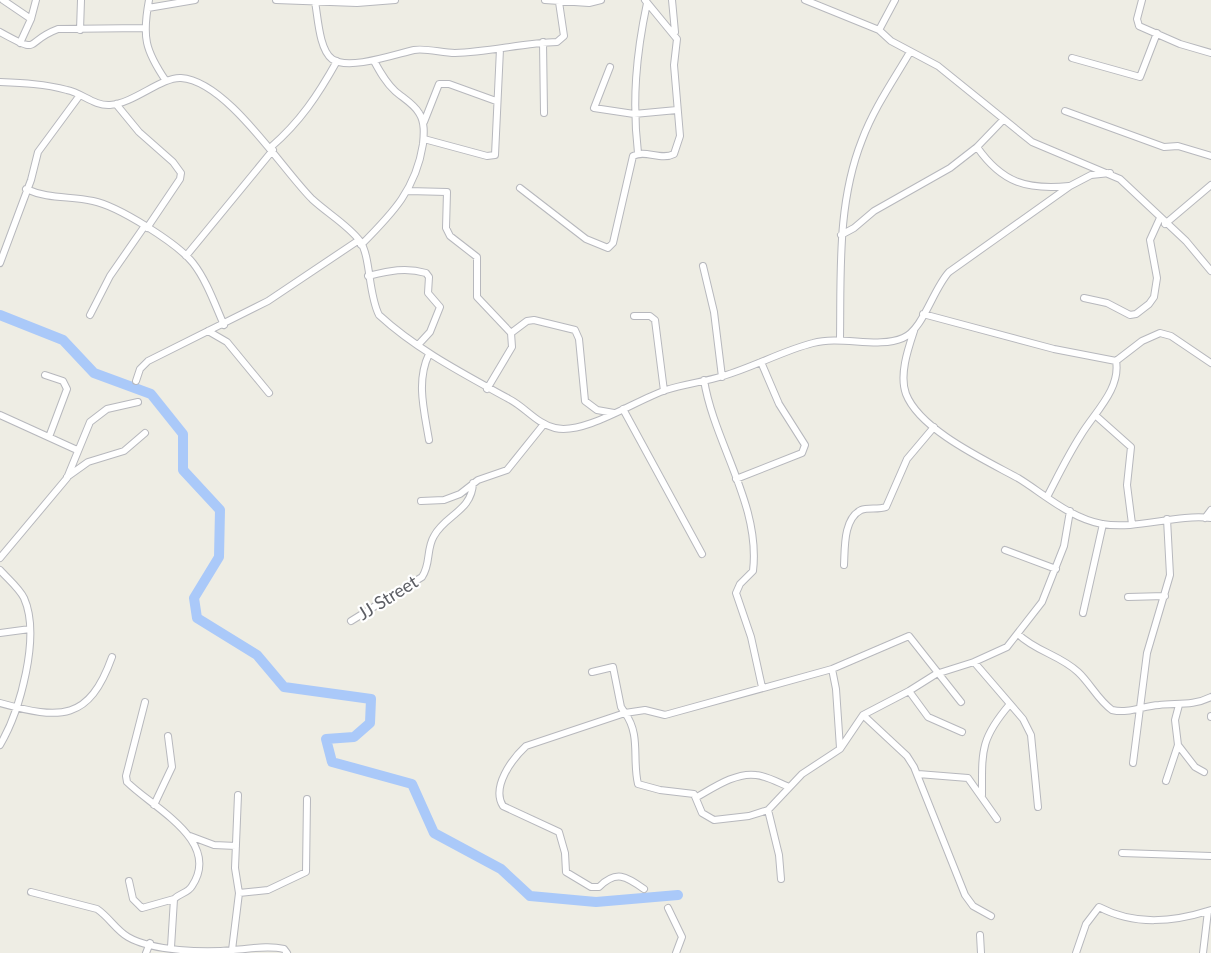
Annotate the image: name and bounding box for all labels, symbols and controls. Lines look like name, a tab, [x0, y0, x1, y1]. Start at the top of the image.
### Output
street label: JJ Street	[353, 570, 422, 624]

